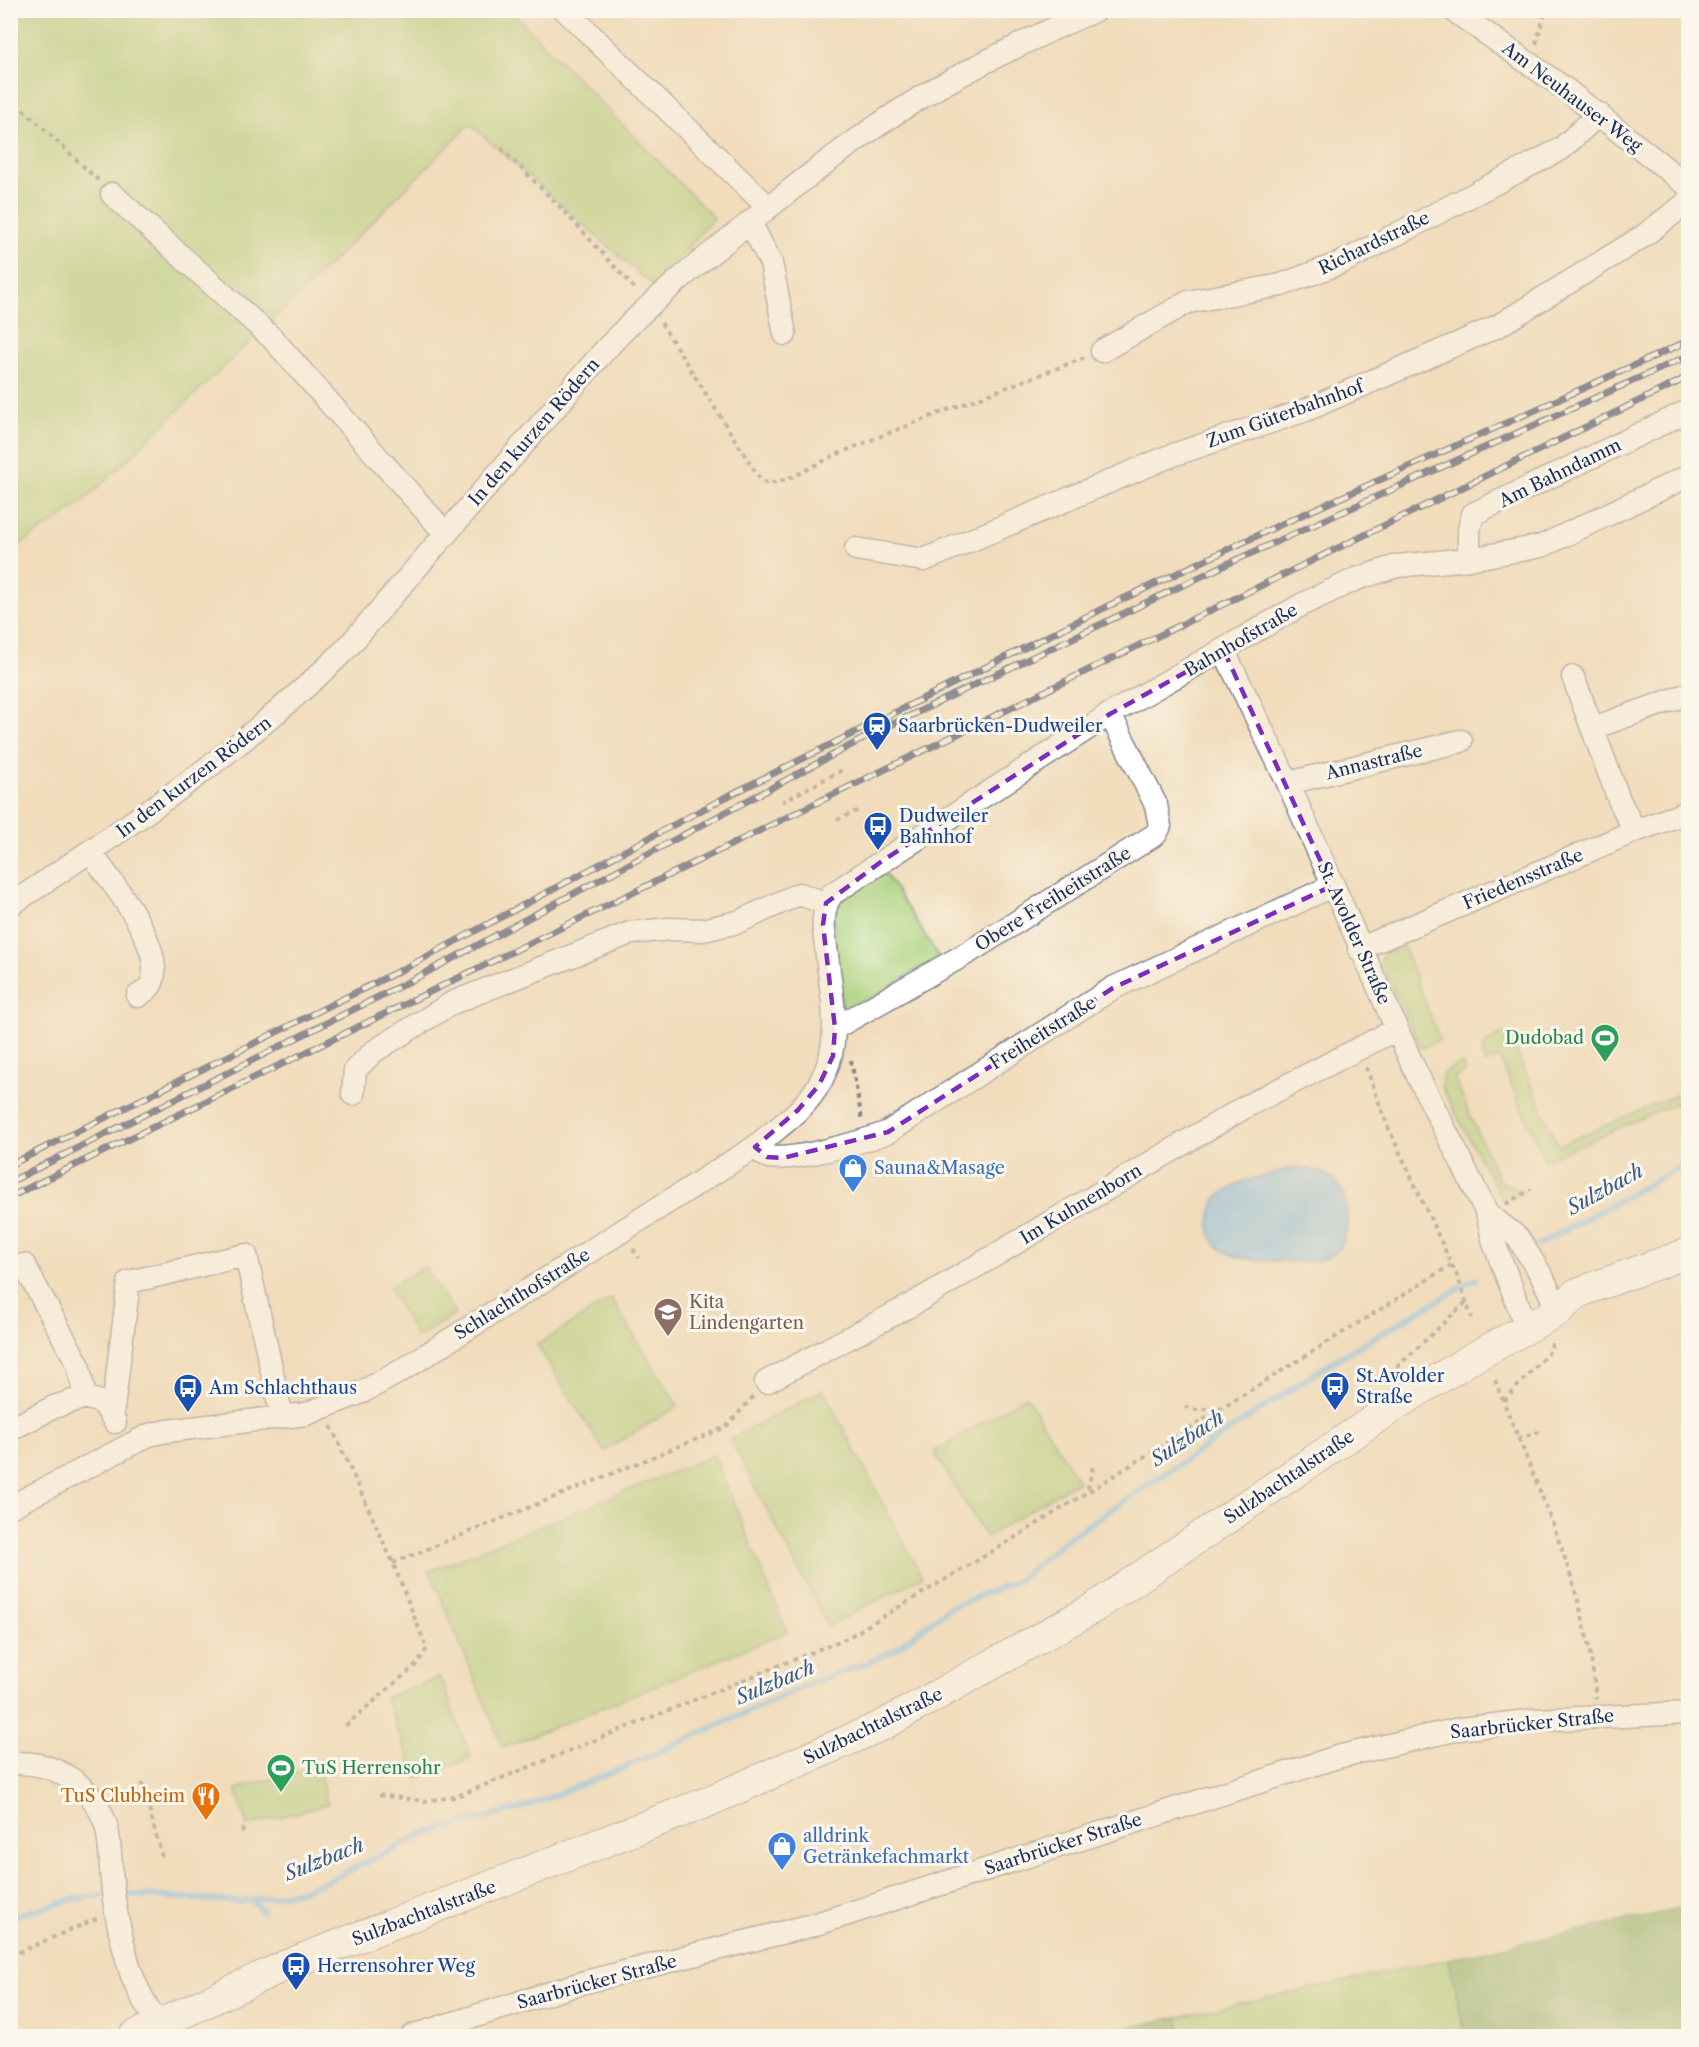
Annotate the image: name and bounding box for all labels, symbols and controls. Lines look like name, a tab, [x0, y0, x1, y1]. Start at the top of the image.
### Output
street label: Am Neuhauser Weg	[1497, 37, 1647, 157]
street label: Richardstraße	[1315, 207, 1433, 279]
street label: In den kurzen Rödern	[464, 354, 604, 510]
street label: Zum Güterbahnhof	[1203, 374, 1369, 453]
street label: Am Bahndamm	[1494, 434, 1625, 513]
street label: Bahnhofstraße	[1181, 599, 1301, 681]
station icon: Saarbrücken-Dudweiler	[861, 710, 893, 752]
street label: In den kurzen Rödern	[112, 712, 276, 842]
place label: Saarbrücken-Dudweiler	[898, 715, 1103, 737]
street label: Annastraße	[1322, 739, 1425, 785]
place label: Dudweiler Bahnhof	[899, 805, 989, 848]
bus stop icon: Dudweiler Bahnhof	[862, 810, 894, 852]
street label: Obere Freiheitstraße	[971, 842, 1135, 956]
street label: Friedensstraße	[1460, 844, 1586, 914]
street label: St. Avolder Straße	[1313, 858, 1395, 1008]
street label: Freiheitstraße	[986, 991, 1100, 1075]
sports icon: Dudobad	[1589, 1022, 1621, 1064]
place label: Dudobad	[1505, 1027, 1584, 1049]
shop icon: Sauna&Masage	[837, 1152, 869, 1194]
place label: Sauna&Masage	[874, 1157, 1005, 1179]
water label: Sulzbach	[1562, 1158, 1647, 1220]
street label: Im Kuhnenborn	[1016, 1159, 1146, 1249]
street label: Schlachthofstraße	[450, 1243, 594, 1345]
place label: Kita Lindengarten	[689, 1291, 804, 1334]
school or university icon: Kita Lindengarten	[652, 1296, 684, 1338]
place label: St.Avolder Straße	[1356, 1365, 1445, 1408]
bus stop icon: St.Avolder Straße	[1319, 1370, 1351, 1412]
bus stop icon: Am Schlachthaus	[172, 1372, 204, 1414]
place label: Am Schlachthaus	[208, 1377, 357, 1399]
water label: Sulzbach	[1145, 1405, 1228, 1472]
street label: Sulzbachtalstraße	[1220, 1425, 1358, 1529]
water label: Sulzbach	[731, 1655, 818, 1710]
street label: Sulzbachtalstraße	[800, 1683, 946, 1769]
street label: Saarbrücker Straße	[1449, 1704, 1615, 1744]
sports icon: TuS Herrensohr	[265, 1752, 297, 1794]
place label: TuS Herrensohr	[302, 1757, 441, 1779]
restaurant icon: TuS Clubheim	[190, 1780, 222, 1822]
place label: TuS Clubheim	[61, 1785, 185, 1807]
street label: Saarbrücker Straße	[981, 1808, 1145, 1880]
place label: alldrink Getränkefachmarkt	[803, 1825, 970, 1868]
shop icon: alldrink Getränkefachmarkt	[766, 1830, 798, 1872]
water label: Sulzbach	[280, 1832, 367, 1886]
street label: Sulzbachtalstraße	[349, 1875, 499, 1951]
bus stop icon: Herrensohrer Weg	[280, 1950, 312, 1992]
street label: Saarbrücker Straße	[515, 1950, 679, 2014]
place label: Herrensohrer Weg	[317, 1955, 476, 1977]

